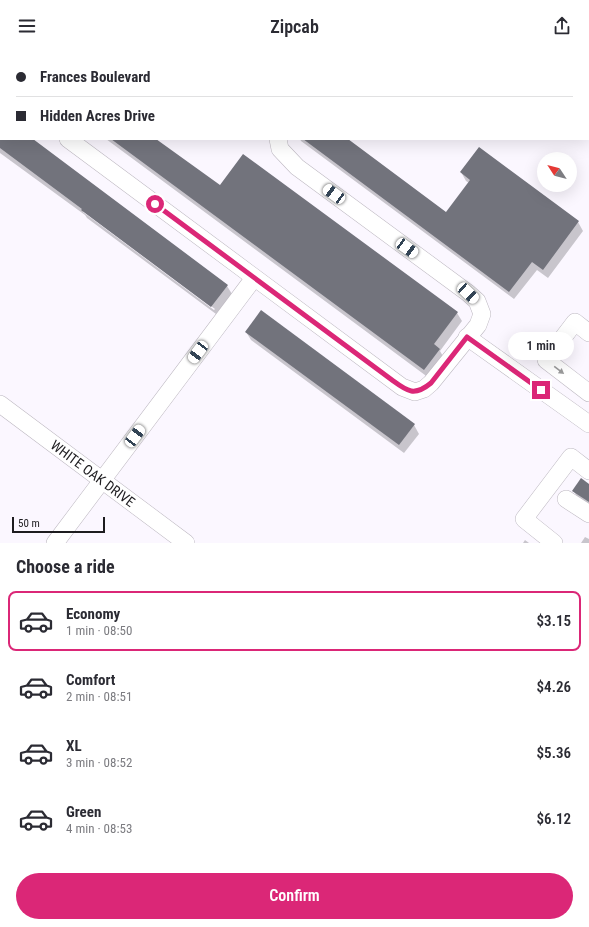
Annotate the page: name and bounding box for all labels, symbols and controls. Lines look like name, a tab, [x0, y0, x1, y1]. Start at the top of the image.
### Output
icon: menu	[16, 15, 38, 37]
icon: share	[551, 15, 573, 37]
text: Zipcab	[270, 16, 319, 37]
text: Frances Boulevard	[40, 68, 151, 86]
text: Hidden Acres Drive	[40, 107, 155, 125]
north arrow	[537, 152, 577, 192]
map controls	[537, 152, 577, 192]
car	[321, 182, 347, 206]
route start	[146, 195, 164, 213]
car	[394, 236, 420, 260]
car	[455, 280, 481, 306]
callout: 1 min	[508, 332, 574, 360]
text: 1 min	[527, 338, 555, 353]
car	[186, 339, 210, 365]
one-way arrow	[553, 366, 564, 374]
route end	[532, 381, 550, 399]
car	[123, 423, 147, 449]
street label: WHITE OAK DRIVE	[48, 437, 138, 510]
scale bar	[12, 515, 105, 534]
text: 50 m	[18, 517, 40, 530]
text: Choose a ride	[16, 556, 115, 577]
icon: car	[18, 603, 54, 639]
text: Economy	[66, 605, 120, 623]
text: $3.15	[537, 612, 571, 630]
text: 1 min · 08:50	[66, 623, 132, 638]
icon: car	[18, 669, 54, 705]
text: Comfort	[66, 671, 115, 689]
text: $4.26	[537, 678, 571, 696]
text: 2 min · 08:51	[66, 689, 132, 704]
icon: car	[18, 735, 54, 771]
text: XL	[66, 737, 82, 755]
text: $5.36	[537, 744, 571, 762]
text: 3 min · 08:52	[66, 755, 132, 770]
icon: car	[18, 801, 54, 837]
text: Green	[66, 803, 101, 821]
text: $6.12	[537, 810, 571, 828]
text: 4 min · 08:53	[66, 821, 132, 836]
button: Confirm	[16, 873, 573, 919]

